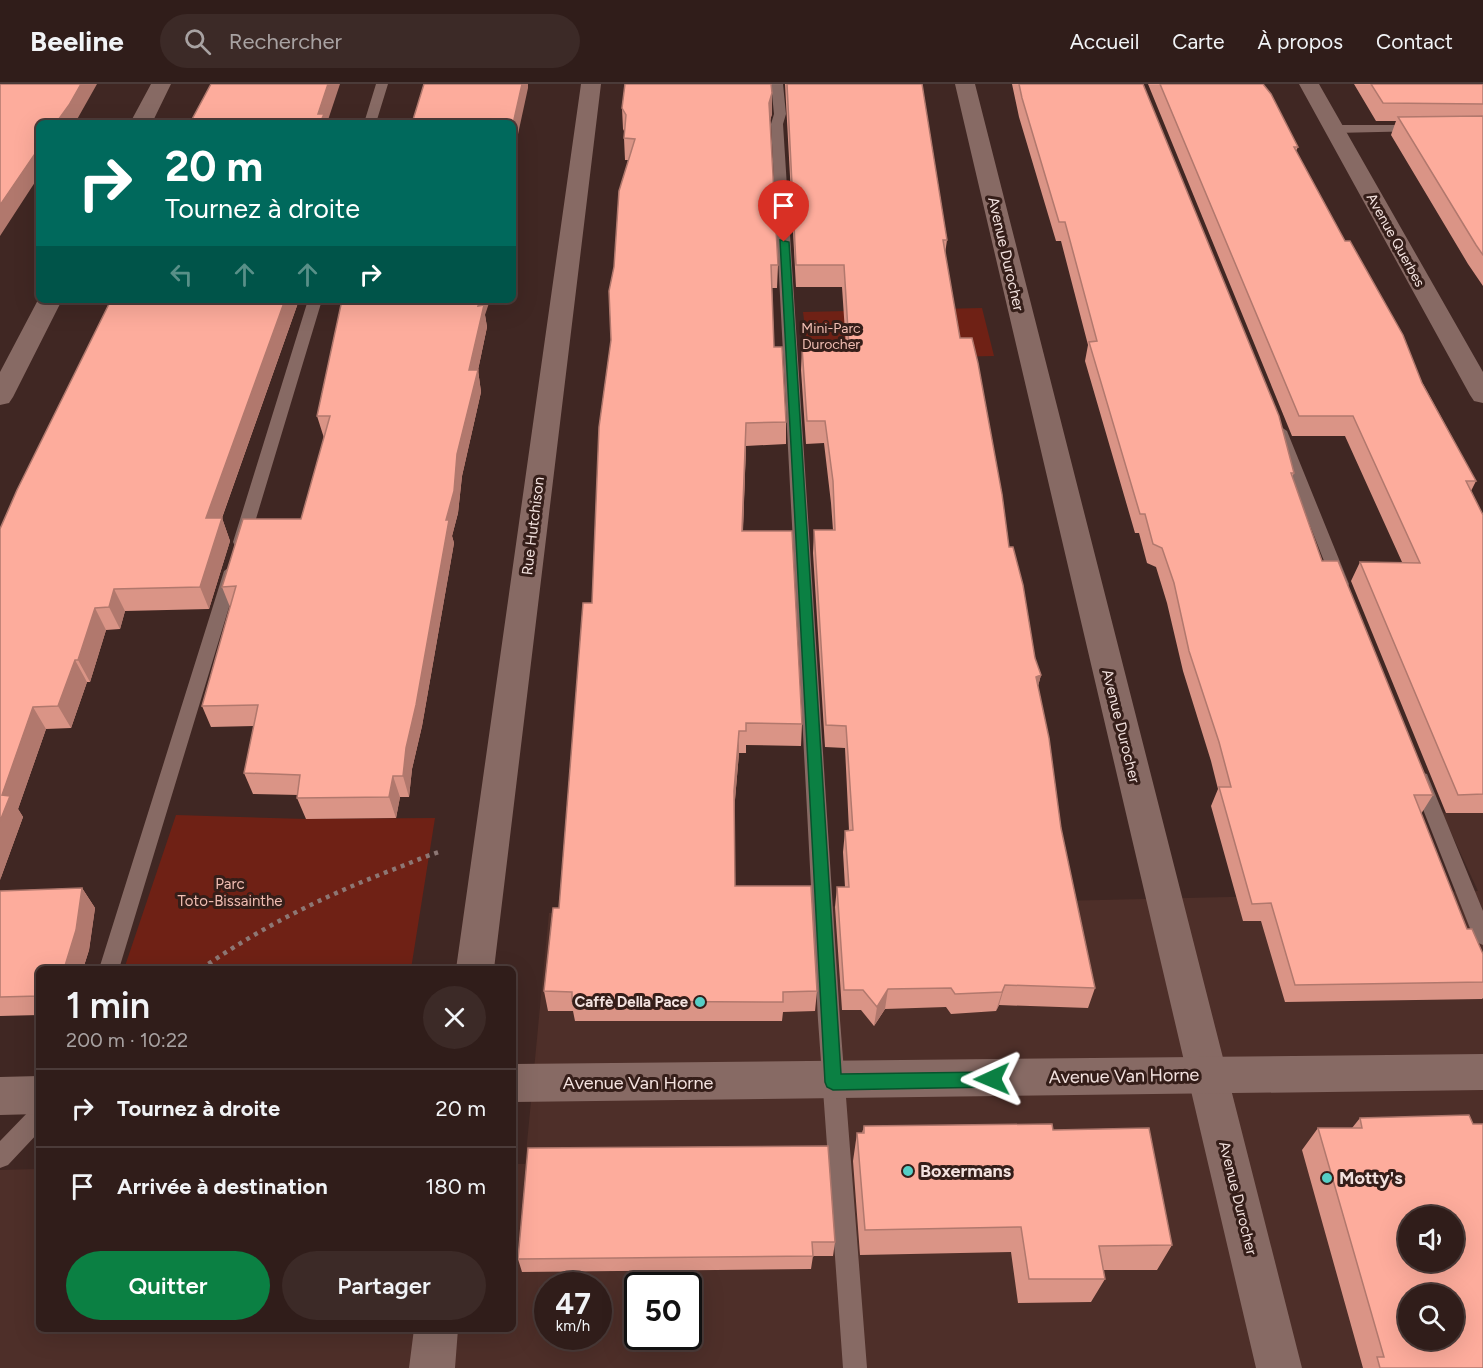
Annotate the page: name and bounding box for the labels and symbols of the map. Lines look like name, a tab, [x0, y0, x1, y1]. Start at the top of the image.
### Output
pin	[758, 180, 809, 242]
street label: Avenue Querbes	[1363, 191, 1428, 290]
street label: Avenue Durocher	[984, 195, 1028, 313]
park label: Mini-Parc Durocher	[801, 320, 861, 353]
street label: Rue Hutchison	[518, 476, 548, 576]
street label: Avenue Durocher	[1098, 667, 1144, 785]
park label: Parc Toto-Bissainthe	[178, 875, 283, 910]
place label: Caffè Della Pace	[574, 993, 689, 1011]
marker: Caffè Della Pace	[693, 995, 707, 1009]
position arrow	[960, 1047, 1024, 1111]
street label: Avenue Van Horne	[1048, 1064, 1200, 1088]
street label: Avenue Van Horne	[563, 1072, 713, 1094]
street label: Avenue Durocher	[1215, 1139, 1261, 1257]
place label: Boxermans	[920, 1160, 1012, 1182]
marker: Boxermans	[901, 1164, 915, 1178]
place label: Motty's	[1339, 1167, 1403, 1189]
marker: Motty's	[1320, 1171, 1334, 1185]
speed limit sign: 50	[624, 1272, 702, 1350]

